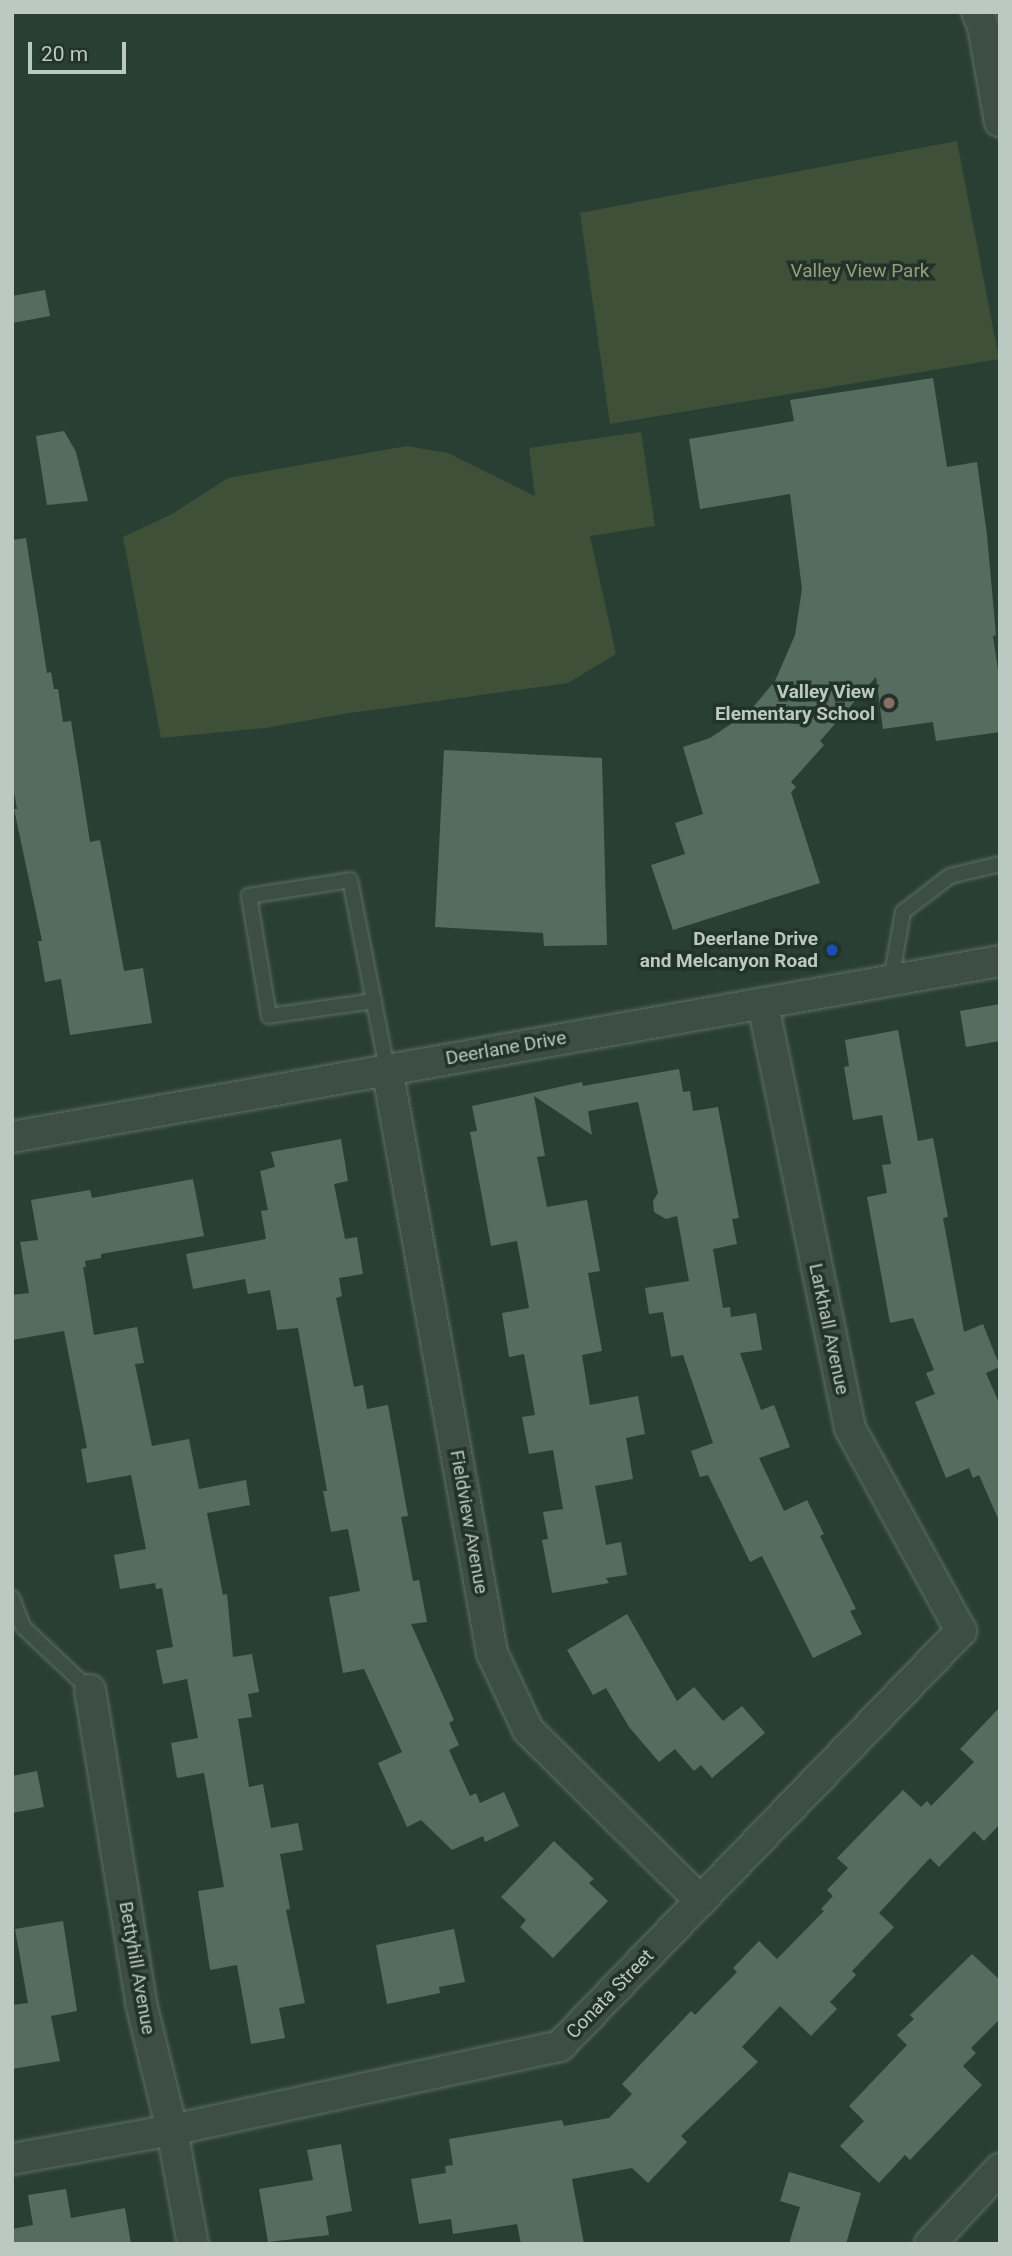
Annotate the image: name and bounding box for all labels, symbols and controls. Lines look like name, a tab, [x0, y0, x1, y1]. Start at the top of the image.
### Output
scale bar	[32, 28, 130, 72]
text: 20 m	[41, 42, 88, 66]
park label: Valley View Park	[791, 260, 929, 282]
place label: Valley View Elementary School	[715, 681, 875, 725]
marker: Valley View Elementary School	[881, 695, 897, 711]
place label: Deerlane Drive and Melcanyon Road	[640, 928, 818, 972]
marker: Deerlane Drive and Melcanyon Road	[824, 942, 840, 958]
street label: Deerlane Drive	[444, 1026, 568, 1070]
street label: Larkhall Avenue	[804, 1261, 854, 1397]
street label: Fieldview Avenue	[445, 1448, 493, 1596]
street label: Bettyhill Avenue	[114, 1900, 160, 2036]
street label: Conata Street	[562, 1945, 658, 2043]

